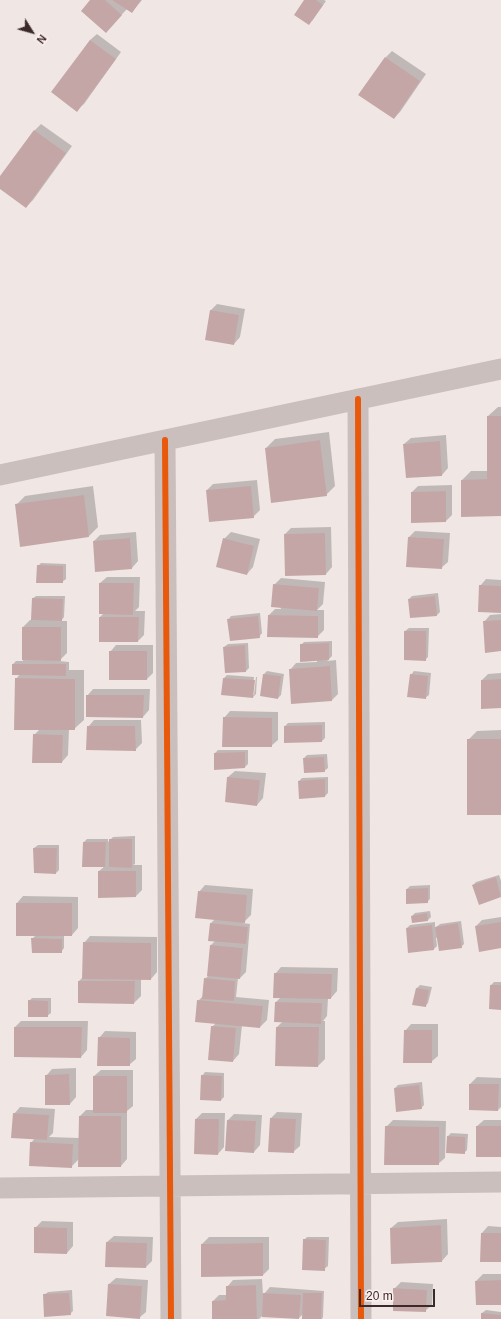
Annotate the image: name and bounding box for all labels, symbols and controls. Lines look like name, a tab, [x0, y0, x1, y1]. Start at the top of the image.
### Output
north arrow	[12, 12, 52, 52]
text: N	[34, 32, 49, 46]
scale bar	[361, 1281, 437, 1307]
text: 20 m	[366, 1289, 393, 1303]

